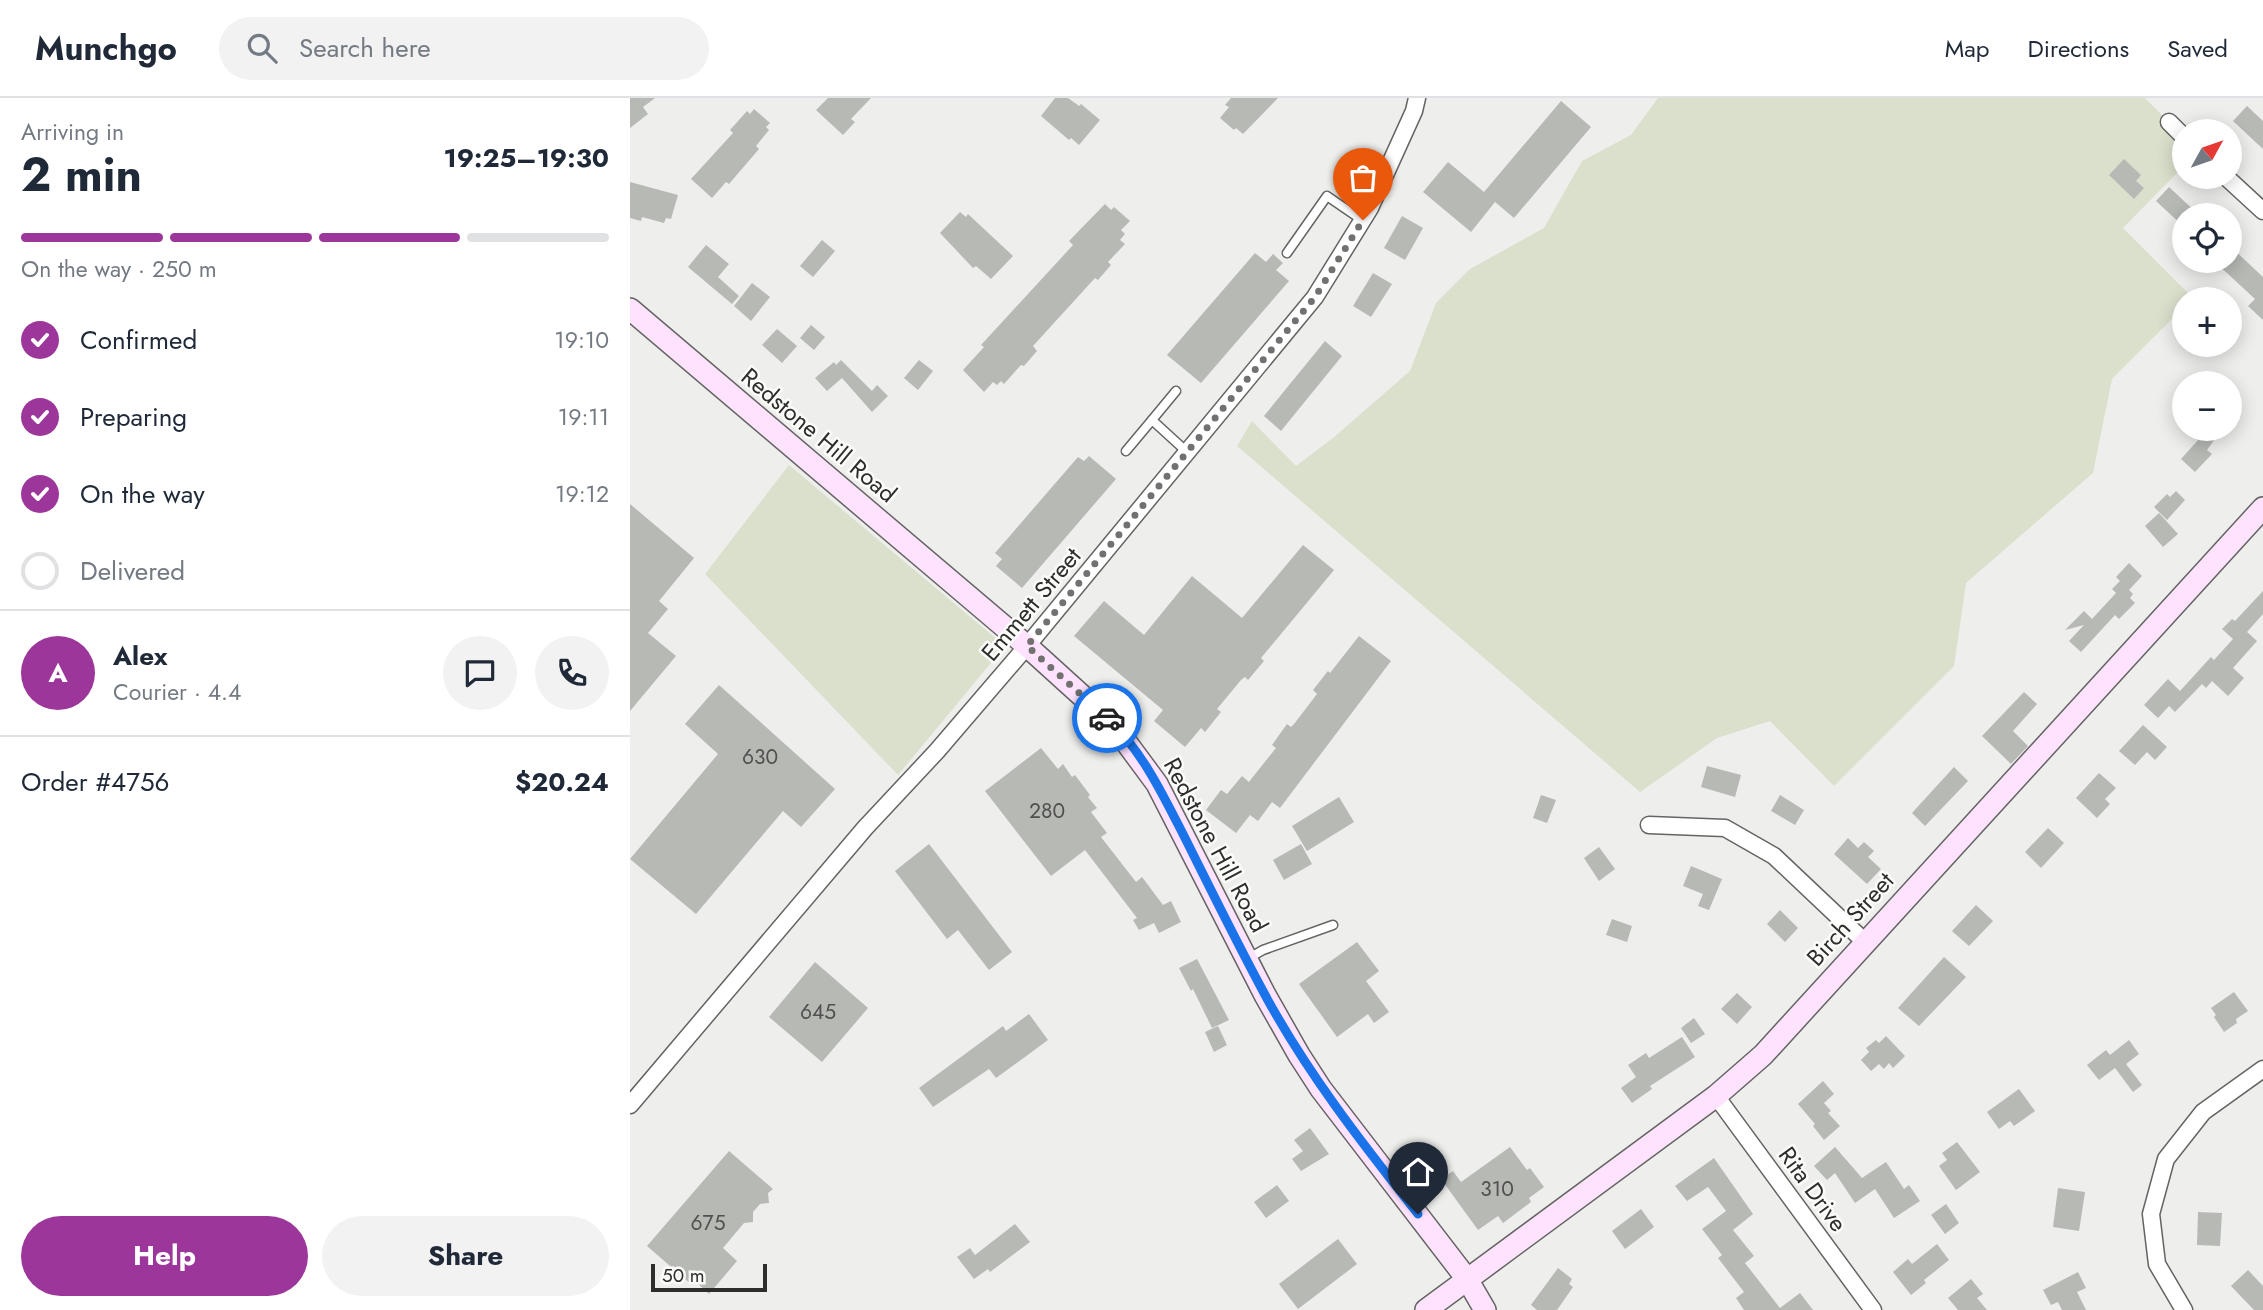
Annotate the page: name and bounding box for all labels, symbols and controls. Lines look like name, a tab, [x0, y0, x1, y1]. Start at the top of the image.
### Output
search box	[219, 17, 709, 80]
text: Munchgo	[35, 25, 177, 72]
icon: search	[243, 29, 281, 67]
text: Search here	[299, 29, 431, 67]
text: Map	[1945, 31, 1990, 66]
text: Directions	[2028, 31, 2129, 66]
text: Saved	[2167, 31, 2228, 66]
text: Arriving in	[21, 115, 124, 149]
north arrow	[2172, 119, 2242, 189]
map controls	[2172, 119, 2242, 441]
text: 19:25–19:30	[443, 139, 609, 177]
text: 2 min	[21, 142, 142, 208]
pin	[1333, 148, 1393, 220]
icon: bag	[1344, 159, 1382, 197]
button: locate	[2172, 203, 2242, 273]
text: On the way · 250 m	[21, 252, 217, 286]
button: +	[2172, 287, 2242, 357]
icon: check	[21, 321, 59, 359]
text: Confirmed	[80, 321, 197, 359]
text: 19:10	[554, 323, 609, 357]
street label: Redstone Hill Road	[734, 359, 904, 511]
button: −	[2172, 371, 2242, 441]
icon: check	[21, 398, 59, 436]
text: Preparing	[80, 398, 187, 436]
text: 19:11	[558, 400, 609, 434]
icon: check	[21, 475, 59, 513]
text: On the way	[80, 475, 205, 513]
text: 19:12	[555, 477, 609, 511]
street label: Emmett Street	[973, 539, 1089, 668]
text: Delivered	[80, 552, 185, 590]
button: chat	[443, 636, 517, 710]
button: phone	[535, 636, 609, 710]
text: Alex	[113, 637, 167, 675]
text: A	[48, 654, 68, 692]
text: Courier · 4.4	[113, 675, 241, 709]
courier	[1072, 683, 1142, 753]
icon: car	[1088, 699, 1126, 737]
house number: 630	[742, 742, 778, 772]
street label: Redstone Hill Road	[1155, 751, 1277, 939]
text: Order #4756	[21, 763, 170, 801]
text: $20.24	[515, 763, 609, 801]
house number: 280	[1029, 796, 1065, 826]
street label: Birch Street	[1798, 864, 1902, 974]
house number: 645	[800, 997, 836, 1027]
street label: Rita Drive	[1770, 1139, 1856, 1239]
pin	[1388, 1142, 1448, 1214]
icon: home	[1399, 1153, 1437, 1191]
house number: 310	[1480, 1174, 1514, 1204]
house number: 675	[691, 1208, 725, 1238]
button: Help	[21, 1216, 308, 1296]
button: Share	[322, 1216, 609, 1296]
scale bar	[651, 1261, 766, 1293]
text: 50 m	[662, 1262, 705, 1289]

